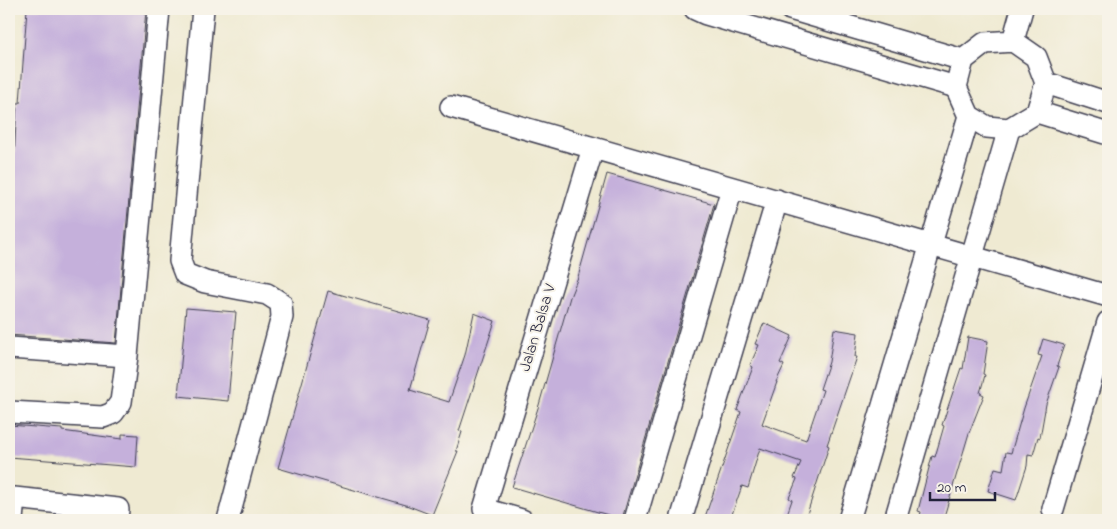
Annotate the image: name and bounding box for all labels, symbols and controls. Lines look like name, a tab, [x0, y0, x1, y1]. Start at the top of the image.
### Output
street label: Jalan Balsa V	[513, 281, 563, 375]
scale bar	[930, 469, 994, 501]
text: 20 m	[937, 477, 967, 499]

